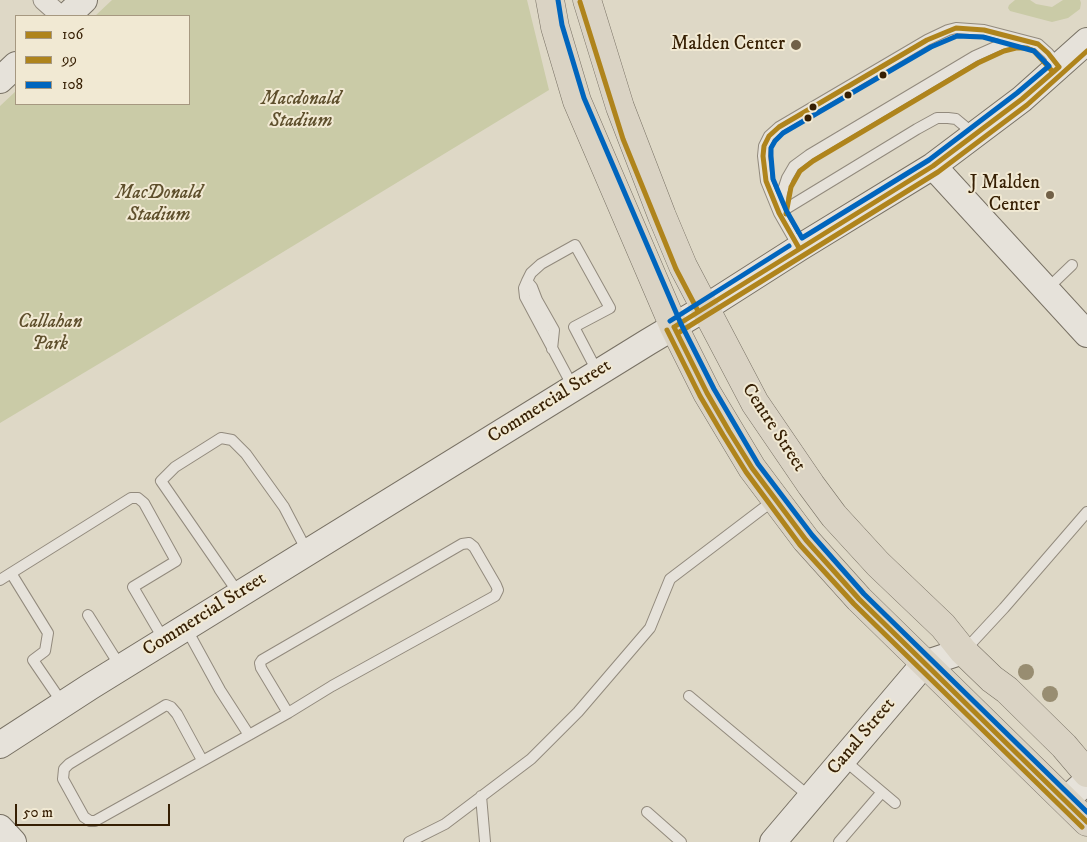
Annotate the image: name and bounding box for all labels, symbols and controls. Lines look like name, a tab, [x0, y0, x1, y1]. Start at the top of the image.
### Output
legend	[15, 15, 190, 105]
text: 106	[62, 25, 83, 44]
place label: Malden Center	[671, 34, 785, 56]
marker: Malden Center	[789, 38, 803, 52]
text: 99	[62, 50, 77, 69]
unlabelled marker	[878, 70, 888, 80]
text: 108	[62, 75, 83, 94]
park label: Macdonald Stadium	[261, 89, 341, 133]
unlabelled marker	[843, 90, 853, 100]
unlabelled marker	[808, 102, 818, 112]
unlabelled marker	[803, 113, 813, 123]
place label: J Malden Center	[970, 173, 1040, 217]
park label: MacDonald Stadium	[116, 183, 202, 227]
marker: J Malden Center	[1044, 189, 1056, 201]
park label: Callahan Park	[18, 312, 82, 356]
street label: Commercial Street	[484, 355, 616, 449]
street label: Centre Street	[736, 380, 810, 476]
street label: Commercial Street	[139, 568, 271, 662]
street label: Canal Street	[823, 694, 901, 780]
scale bar	[18, 794, 172, 826]
text: 50 m	[23, 803, 53, 822]

